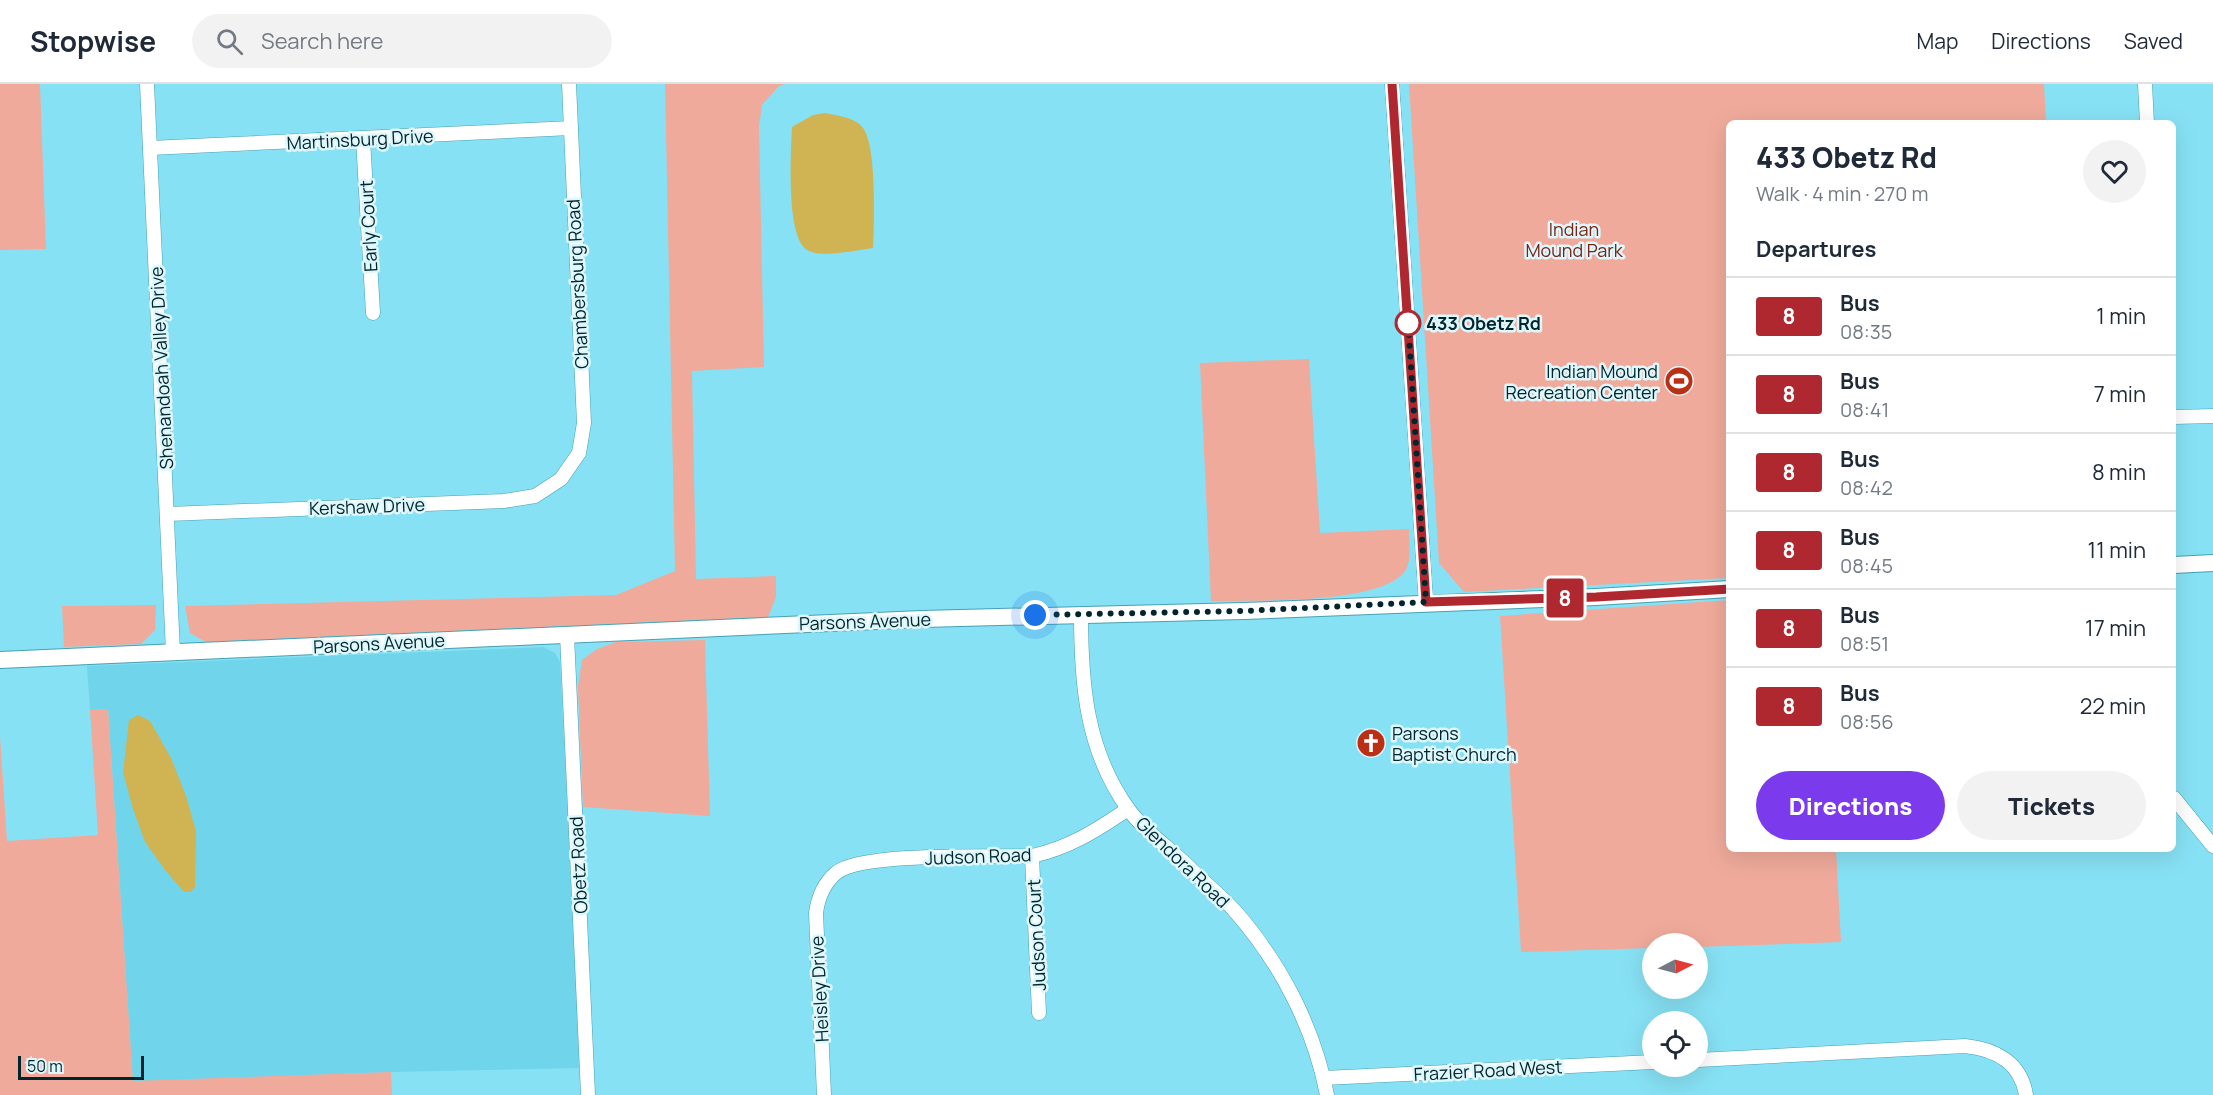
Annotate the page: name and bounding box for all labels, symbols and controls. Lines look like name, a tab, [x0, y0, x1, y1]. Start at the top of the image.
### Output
search box	[192, 14, 612, 68]
text: Stopwise	[30, 22, 156, 60]
icon: search	[213, 25, 246, 58]
text: Search here	[261, 26, 383, 56]
text: Map	[1917, 27, 1958, 55]
text: Directions	[1991, 27, 2091, 55]
text: Saved	[2124, 27, 2183, 55]
street label: Martinsburg Drive	[286, 123, 434, 155]
text: 433 Obetz Rd	[1756, 138, 1937, 176]
button: heart	[2083, 140, 2146, 203]
street label: Early Court	[354, 179, 382, 273]
text: Walk · 4 min · 270 m	[1756, 180, 1928, 207]
street label: Chambersburg Road	[561, 198, 593, 370]
park label: Indian Mound Park	[1525, 217, 1624, 262]
text: Departures	[1756, 234, 1876, 264]
street label: Shenandoah Valley Drive	[144, 266, 178, 470]
text: Bus	[1840, 288, 1880, 318]
text: 1 min	[2096, 301, 2146, 331]
text: 8	[1783, 302, 1795, 330]
marker: 433 Obetz Rd	[1395, 310, 1421, 336]
place label: 433 Obetz Rd	[1426, 311, 1541, 335]
text: 08:35	[1840, 318, 1892, 345]
place label: Indian Mound Recreation Center	[1505, 359, 1659, 404]
sports icon: Indian Mound Recreation Center	[1663, 365, 1695, 397]
text: Bus	[1840, 366, 1880, 396]
text: 7 min	[2094, 379, 2146, 409]
text: 8	[1783, 380, 1795, 408]
text: 08:41	[1840, 396, 1889, 423]
text: Bus	[1840, 444, 1880, 474]
text: 8 min	[2092, 457, 2146, 487]
text: 8	[1783, 458, 1795, 486]
text: 08:42	[1840, 474, 1893, 501]
street label: Kershaw Drive	[309, 492, 425, 520]
text: Bus	[1840, 522, 1880, 552]
text: 11 min	[2088, 535, 2146, 565]
text: 8	[1783, 536, 1795, 564]
text: 08:45	[1840, 552, 1893, 579]
line badge: 8	[1546, 578, 1584, 618]
text: 8	[1559, 584, 1571, 612]
your location	[1020, 600, 1050, 630]
text: Bus	[1840, 600, 1880, 630]
street label: Parsons Avenue	[799, 607, 931, 635]
text: 17 min	[2085, 613, 2146, 643]
text: 8	[1783, 614, 1795, 642]
street label: Parsons Avenue	[312, 628, 446, 658]
text: 08:51	[1840, 630, 1889, 657]
text: Bus	[1840, 678, 1880, 708]
text: 22 min	[2080, 691, 2146, 721]
text: 8	[1783, 692, 1795, 720]
text: 08:56	[1840, 708, 1894, 735]
place label: Parsons Baptist Church	[1392, 721, 1517, 766]
church icon: Parsons Baptist Church	[1355, 727, 1387, 759]
button: Directions	[1756, 771, 1945, 840]
button: Tickets	[1957, 771, 2146, 840]
street label: Glendora Road	[1131, 811, 1235, 913]
street label: Obetz Road	[563, 816, 593, 914]
street label: Judson Road	[924, 842, 1032, 870]
street label: Judson Court	[1021, 878, 1051, 992]
north arrow	[1642, 933, 1708, 999]
map controls	[1642, 933, 1708, 1077]
street label: Heisley Drive	[804, 935, 834, 1043]
button: locate	[1642, 1011, 1708, 1077]
scale bar	[18, 1053, 144, 1080]
street label: Frazier Road West	[1413, 1054, 1563, 1086]
text: 50 m	[27, 1055, 63, 1077]

